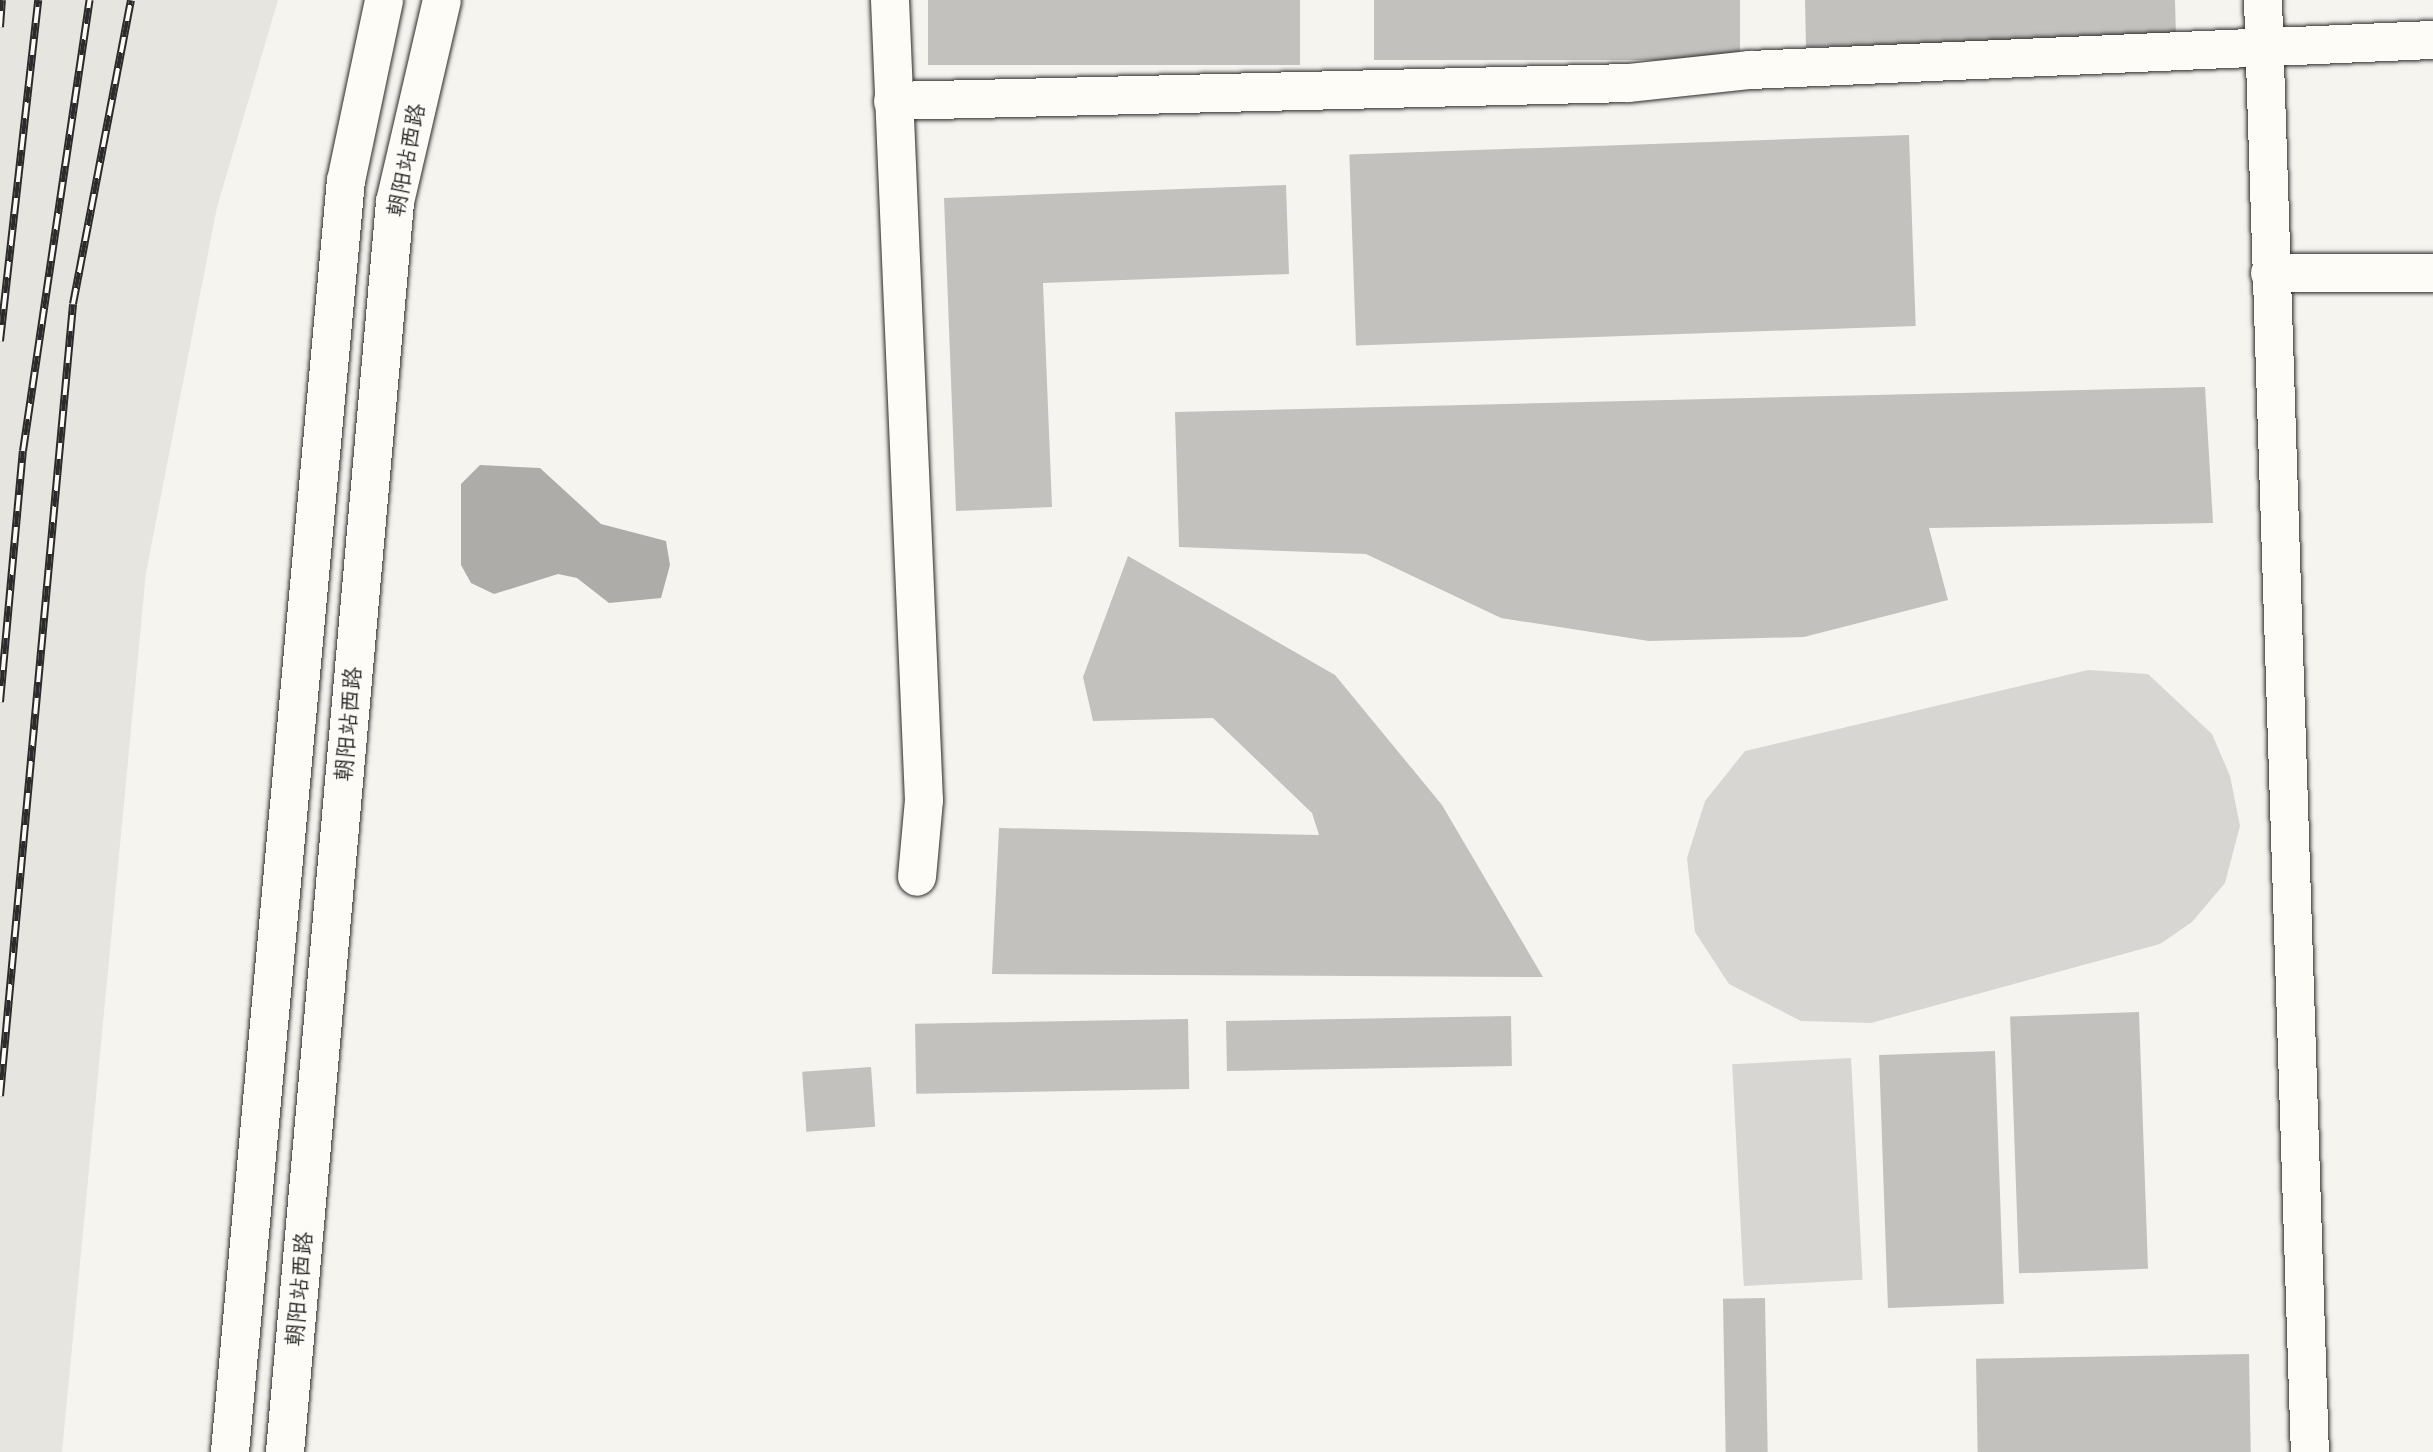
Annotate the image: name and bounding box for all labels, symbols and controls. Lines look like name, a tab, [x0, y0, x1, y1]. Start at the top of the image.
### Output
street label: 朝阳站西路	[381, 101, 431, 219]
street label: 朝阳站西路	[329, 666, 367, 782]
street label: 朝阳站西路	[280, 1231, 318, 1347]

